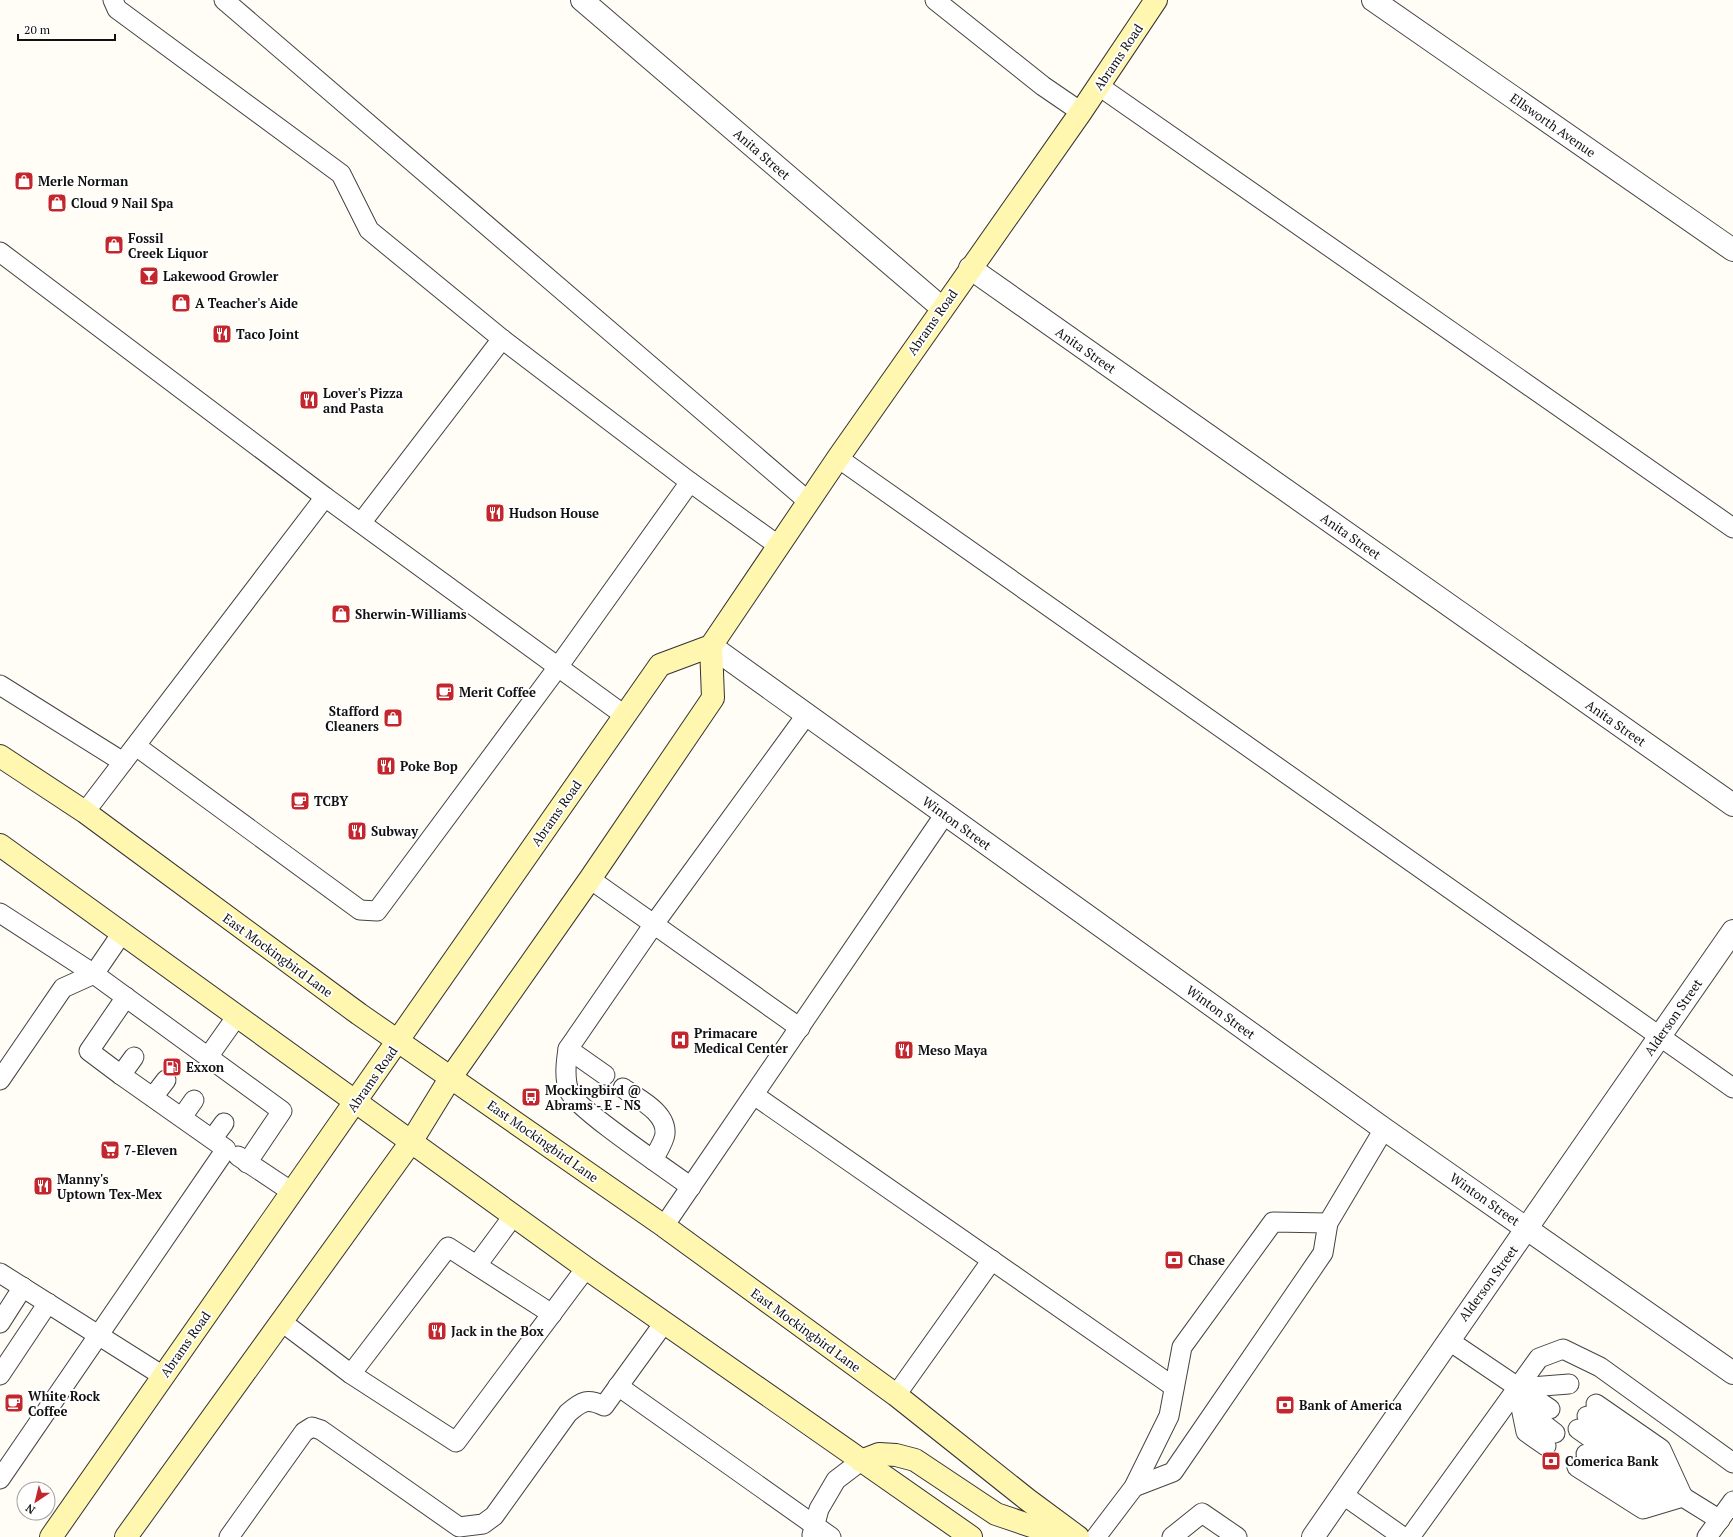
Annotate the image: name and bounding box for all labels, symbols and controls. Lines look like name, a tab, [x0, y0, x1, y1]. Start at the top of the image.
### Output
scale bar	[18, 16, 115, 42]
street label: Abrams Road	[1089, 20, 1147, 94]
text: 20 m	[24, 22, 51, 37]
street label: Ellsworth Avenue	[1507, 89, 1599, 161]
street label: Anita Street	[730, 124, 794, 184]
shop icon: Merle Norman	[13, 170, 35, 192]
place label: Merle Norman	[38, 172, 129, 190]
shop icon: Cloud 9 Nail Spa	[46, 192, 68, 214]
place label: Cloud 9 Nail Spa	[71, 194, 174, 212]
place label: Fossil Creek Liquor	[128, 229, 208, 262]
shop icon: Fossil Creek Liquor	[103, 234, 125, 256]
bar icon: Lakewood Growler	[138, 265, 160, 287]
place label: Lakewood Growler	[163, 267, 279, 285]
street label: Abrams Road	[903, 285, 961, 359]
shop icon: A Teacher's Aide	[170, 292, 192, 314]
place label: A Teacher's Aide	[195, 294, 298, 312]
restaurant icon: Taco Joint	[211, 323, 233, 345]
street label: Anita Street	[1052, 323, 1120, 377]
place label: Taco Joint	[236, 325, 300, 343]
place label: Lover's Pizza and Pasta	[323, 384, 404, 417]
restaurant icon: Lover's Pizza and Pasta	[298, 389, 320, 411]
restaurant icon: Hudson House	[484, 502, 506, 524]
place label: Hudson House	[509, 504, 599, 522]
street label: Anita Street	[1317, 509, 1385, 563]
shop icon: Sherwin-Williams	[330, 603, 352, 625]
place label: Sherwin-Williams	[355, 605, 467, 623]
cafe icon: Merit Coffee	[434, 681, 456, 703]
place label: Merit Coffee	[459, 683, 536, 701]
street label: Anita Street	[1582, 696, 1650, 750]
place label: Stafford Cleaners	[325, 702, 379, 735]
shop icon: Stafford Cleaners	[382, 707, 404, 729]
restaurant icon: Poke Bop	[375, 755, 397, 777]
place label: Poke Bop	[400, 757, 458, 775]
street label: Abrams Road	[527, 776, 585, 850]
cafe icon: TCBY	[289, 790, 311, 812]
place label: TCBY	[314, 792, 349, 810]
street label: Winton Street	[919, 792, 995, 854]
restaurant icon: Subway	[346, 820, 368, 842]
place label: Subway	[371, 822, 419, 840]
street label: East Mockingbird Lane	[219, 909, 337, 1001]
street label: Alderson Street	[1640, 975, 1706, 1059]
street label: Winton Street	[1183, 981, 1259, 1043]
place label: Primacare Medical Center	[694, 1024, 788, 1057]
hospital icon: Primacare Medical Center	[669, 1029, 691, 1051]
restaurant icon: Meso Maya	[893, 1039, 915, 1061]
place label: Meso Maya	[918, 1041, 988, 1059]
street label: Abrams Road	[343, 1042, 401, 1116]
fuel station icon: Exxon	[161, 1056, 183, 1078]
place label: Exxon	[186, 1058, 225, 1076]
place label: Mockingbird @ Abrams - E - NS	[545, 1081, 641, 1114]
bus stop icon: Mockingbird @ Abrams - E - NS	[520, 1086, 542, 1108]
street label: East Mockingbird Lane	[484, 1096, 602, 1186]
supermarket icon: 7-Eleven	[99, 1139, 121, 1161]
place label: 7-Eleven	[124, 1141, 178, 1159]
street label: Winton Street	[1447, 1168, 1524, 1230]
place label: Manny's Uptown Tex-Mex	[57, 1170, 163, 1203]
restaurant icon: Manny's Uptown Tex-Mex	[32, 1175, 54, 1197]
street label: Alderson Street	[1454, 1241, 1522, 1325]
bank icon: Chase	[1163, 1249, 1185, 1271]
place label: Chase	[1188, 1251, 1225, 1269]
street label: East Mockingbird Lane	[747, 1284, 865, 1376]
street label: Abrams Road	[156, 1307, 214, 1381]
restaurant icon: Jack in the Box	[426, 1320, 448, 1342]
place label: Jack in the Box	[451, 1322, 545, 1340]
place label: White Rock Coffee	[28, 1387, 101, 1420]
cafe icon: White Rock Coffee	[3, 1392, 25, 1414]
bank icon: Bank of America	[1274, 1394, 1296, 1416]
place label: Bank of America	[1299, 1396, 1403, 1414]
bank icon: Comerica Bank	[1540, 1450, 1562, 1472]
place label: Comerica Bank	[1565, 1452, 1659, 1470]
north arrow	[16, 1481, 56, 1521]
text: N	[22, 1501, 38, 1517]

